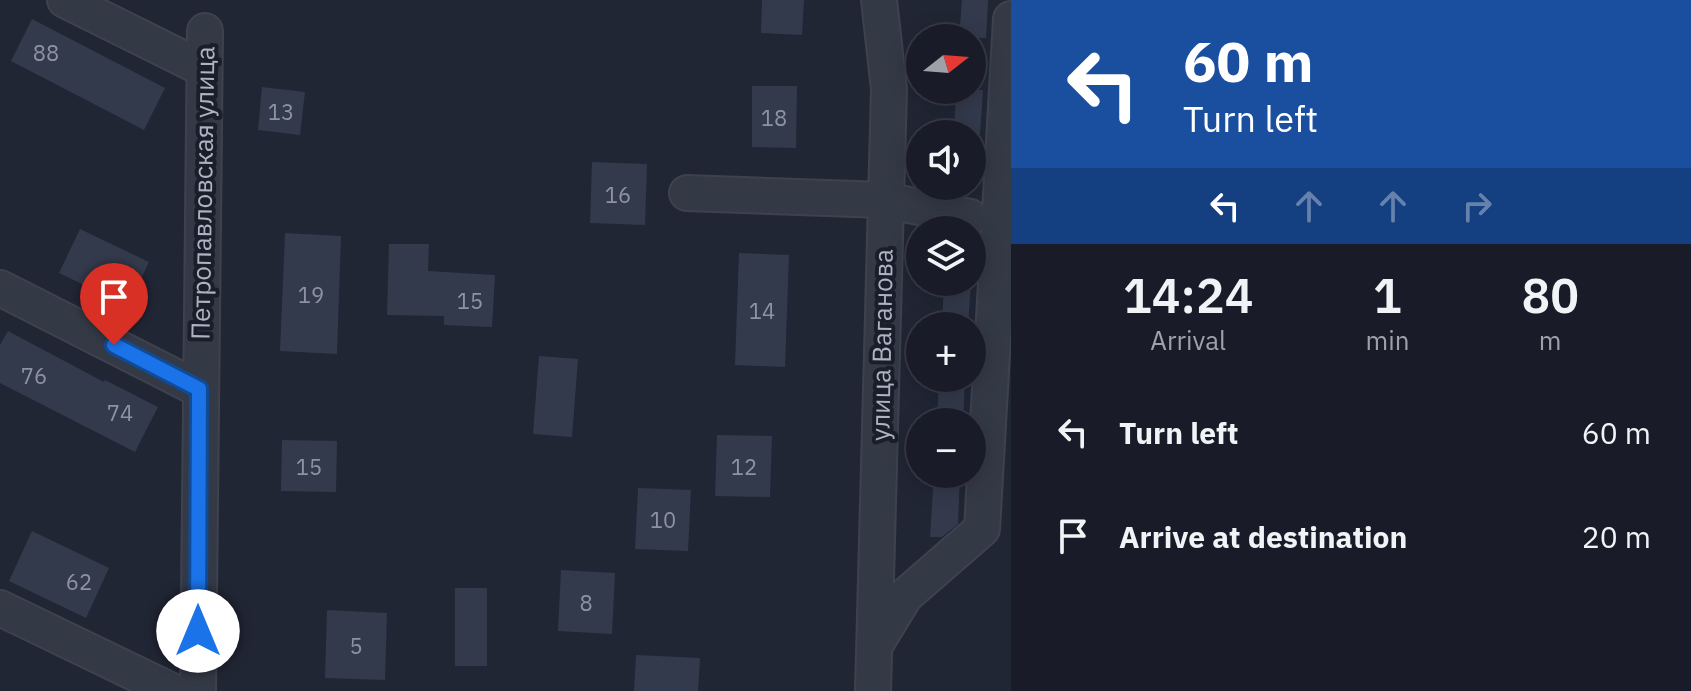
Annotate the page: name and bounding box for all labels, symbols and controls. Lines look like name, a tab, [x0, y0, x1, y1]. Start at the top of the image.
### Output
north arrow	[906, 24, 986, 104]
map controls	[906, 24, 986, 488]
text: 60 m	[1183, 25, 1313, 97]
icon: left	[1051, 32, 1155, 136]
house number: 88	[33, 38, 59, 67]
street label: Петропавловская улица	[182, 46, 222, 340]
text: Turn left	[1183, 95, 1318, 142]
house number: 13	[268, 97, 294, 126]
house number: 18	[761, 103, 787, 132]
button: sound	[906, 120, 986, 200]
house number: 16	[605, 180, 631, 209]
icon: left	[1203, 184, 1247, 228]
icon: ahead	[1287, 184, 1331, 228]
icon: ahead	[1371, 184, 1415, 228]
icon: right	[1455, 184, 1499, 228]
button: layers	[906, 216, 986, 296]
street label: улица Ваганова	[862, 249, 900, 441]
pin	[80, 263, 148, 345]
text: 14:24	[1123, 264, 1253, 326]
text: 1	[1373, 264, 1402, 326]
text: 80	[1521, 264, 1579, 326]
icon: arrive	[92, 275, 136, 319]
house number: 19	[298, 280, 324, 309]
house number: 15	[457, 286, 483, 315]
house number: 14	[749, 296, 775, 325]
button: +	[906, 312, 986, 392]
text: Arrival	[1150, 323, 1226, 357]
text: min	[1365, 323, 1409, 357]
text: m	[1539, 323, 1562, 357]
house number: 76	[21, 361, 47, 390]
house number: 74	[107, 398, 133, 427]
button: −	[906, 408, 986, 488]
icon: left	[1051, 410, 1095, 454]
text: Turn left	[1119, 413, 1238, 452]
text: 60 m	[1582, 413, 1651, 452]
house number: 15	[296, 452, 322, 481]
house number: 12	[731, 452, 757, 481]
house number: 10	[650, 505, 676, 534]
icon: arrive	[1051, 514, 1095, 558]
text: Arrive at destination	[1119, 517, 1407, 556]
text: 20 m	[1582, 517, 1651, 556]
house number: 62	[66, 567, 92, 596]
house number: 8	[579, 588, 593, 617]
position arrow	[156, 589, 240, 673]
house number: 5	[349, 631, 363, 660]

